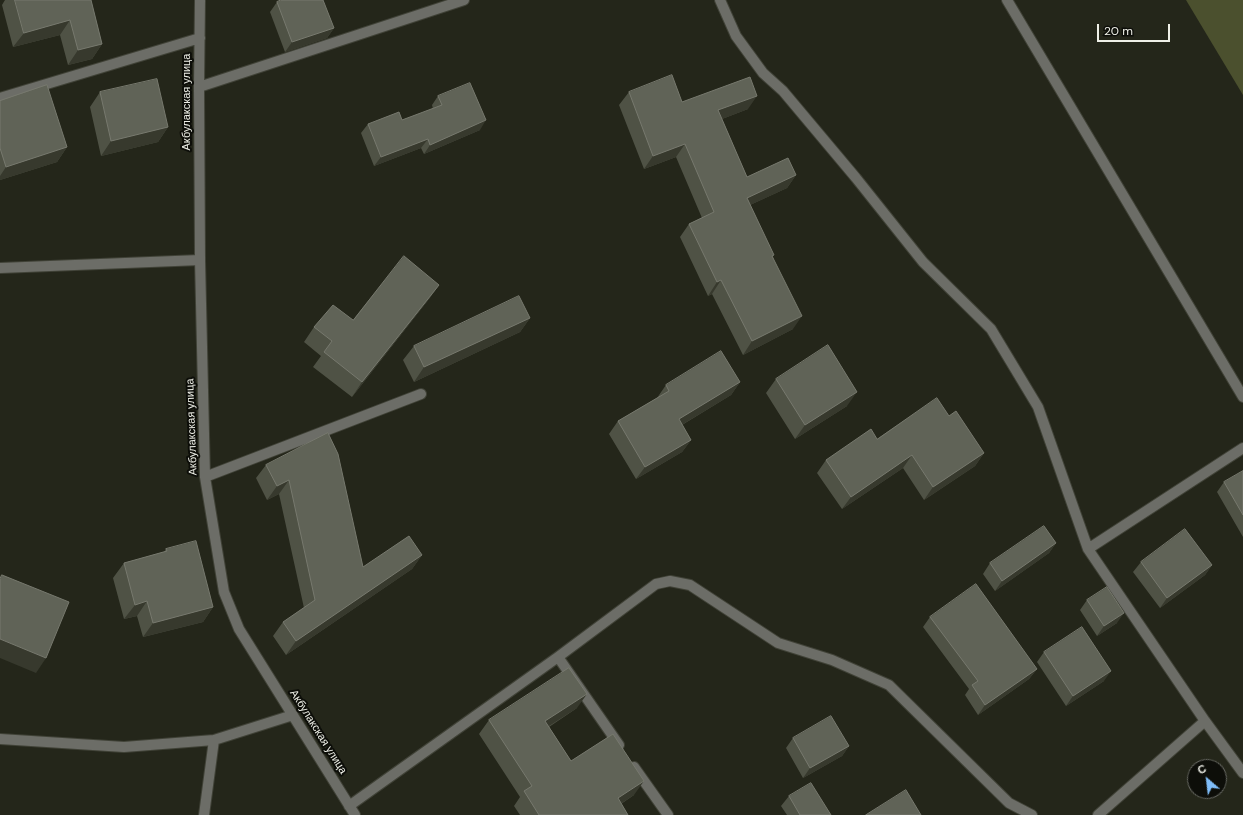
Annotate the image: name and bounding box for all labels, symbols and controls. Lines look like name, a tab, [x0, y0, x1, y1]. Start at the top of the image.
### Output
scale bar	[1099, 16, 1172, 42]
text: 20 m	[1104, 23, 1133, 39]
street label: Акбулакская улица	[180, 54, 194, 150]
street label: Акбулакская улица	[184, 378, 200, 476]
street label: Акбулакская улица	[287, 687, 349, 777]
north arrow	[1187, 759, 1227, 799]
text: С	[1195, 761, 1209, 777]

